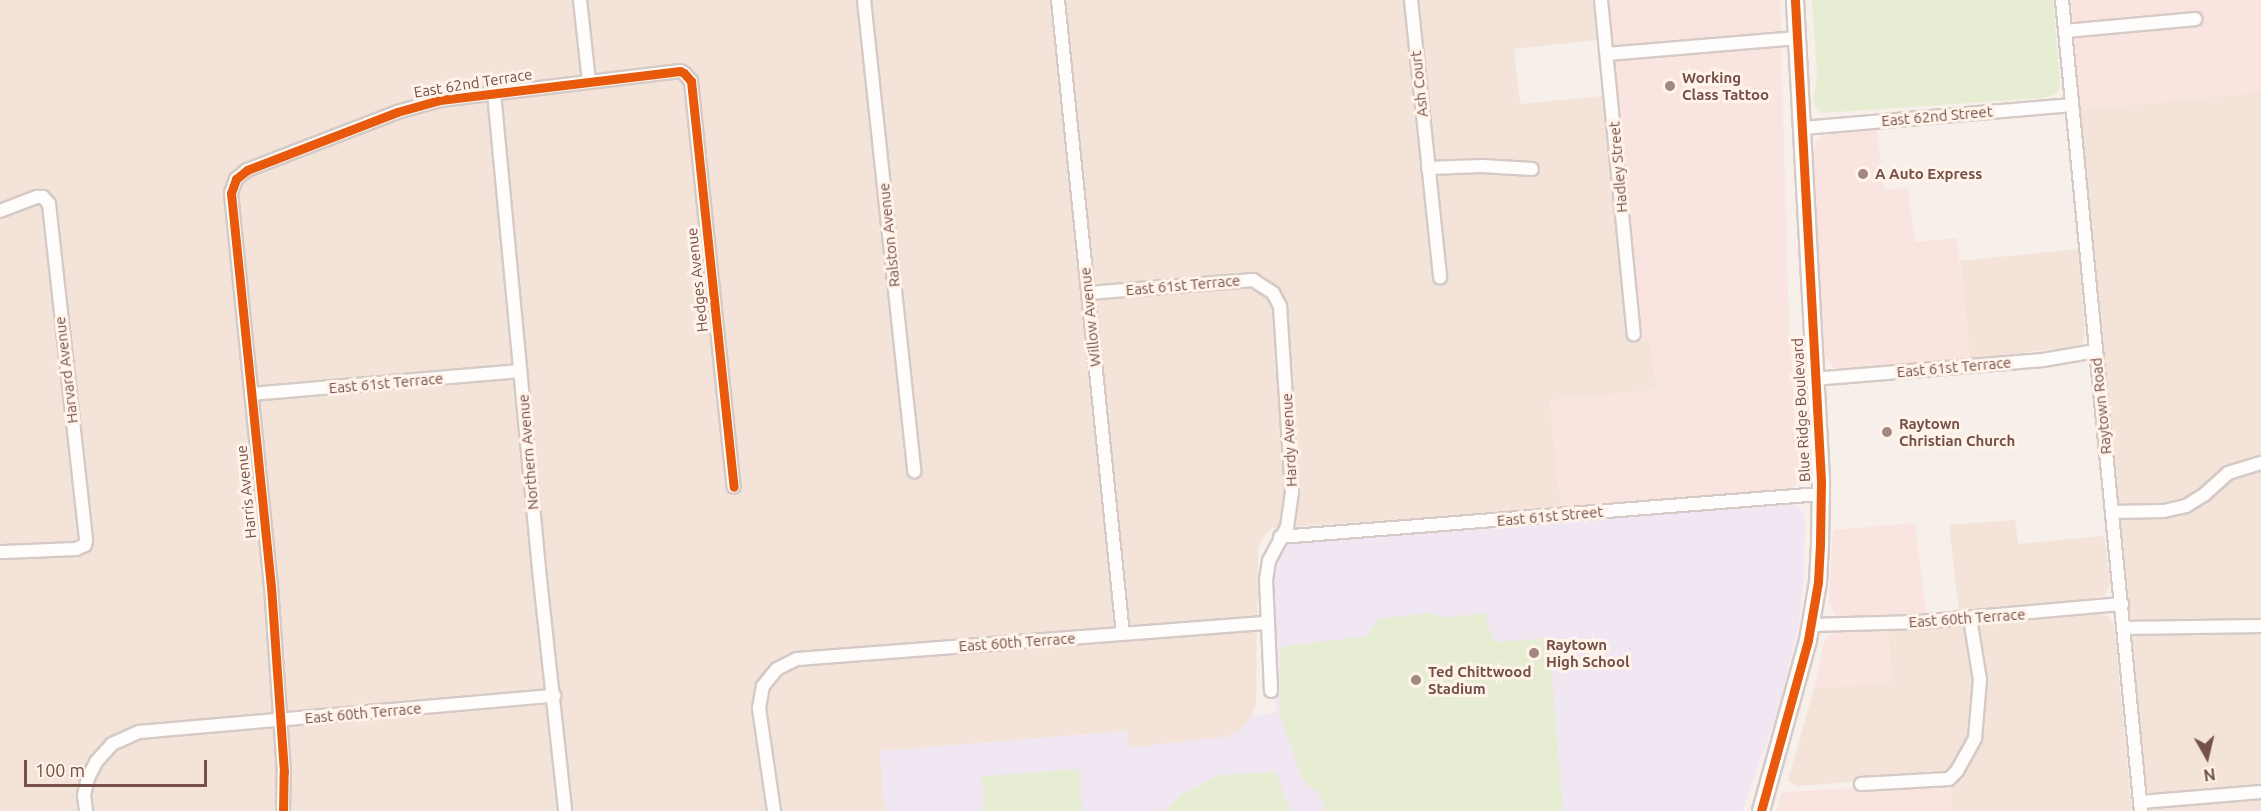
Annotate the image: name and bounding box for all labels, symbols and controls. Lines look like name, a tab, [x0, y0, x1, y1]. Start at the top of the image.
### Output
street label: Ash Court	[1407, 50, 1431, 118]
street label: East 62nd Terrace	[412, 65, 534, 101]
place label: Working Class Tattoo	[1682, 68, 1769, 103]
marker: Working Class Tattoo	[1663, 79, 1677, 93]
street label: East 62nd Street	[1881, 102, 1993, 130]
street label: Hadley Street	[1605, 121, 1631, 213]
place label: A Auto Express	[1875, 165, 1982, 183]
marker: A Auto Express	[1856, 167, 1870, 181]
street label: Ralston Avenue	[875, 182, 903, 288]
street label: Hedges Avenue	[683, 227, 711, 333]
street label: Willow Avenue	[1076, 266, 1104, 368]
street label: East 61st Terrace	[1125, 271, 1241, 299]
street label: Harvard Avenue	[51, 315, 81, 425]
street label: Blue Ridge Boulevard	[1788, 337, 1814, 483]
street label: East 61st Terrace	[1896, 353, 2012, 381]
street label: Raytown Road	[2087, 357, 2115, 455]
street label: East 61st Terrace	[328, 369, 444, 397]
street label: Northern Avenue	[514, 393, 542, 511]
street label: Hardy Avenue	[1278, 393, 1300, 487]
place label: Raytown Christian Church	[1899, 414, 2015, 449]
marker: Raytown Christian Church	[1880, 425, 1894, 439]
street label: Harris Avenue	[232, 444, 260, 540]
street label: East 61st Street	[1496, 502, 1604, 530]
street label: East 60th Terrace	[1908, 605, 2026, 631]
street label: East 60th Terrace	[958, 629, 1076, 655]
place label: Raytown High School	[1546, 635, 1629, 670]
marker: Raytown High School	[1527, 646, 1541, 660]
place label: Ted Chittwood Stadium	[1428, 662, 1531, 697]
marker: Ted Chittwood Stadium	[1409, 673, 1423, 687]
street label: East 60th Terrace	[304, 699, 422, 727]
north arrow	[2177, 727, 2237, 787]
scale bar	[27, 748, 210, 786]
text: 100 m	[35, 760, 85, 780]
text: N	[2202, 765, 2217, 785]

